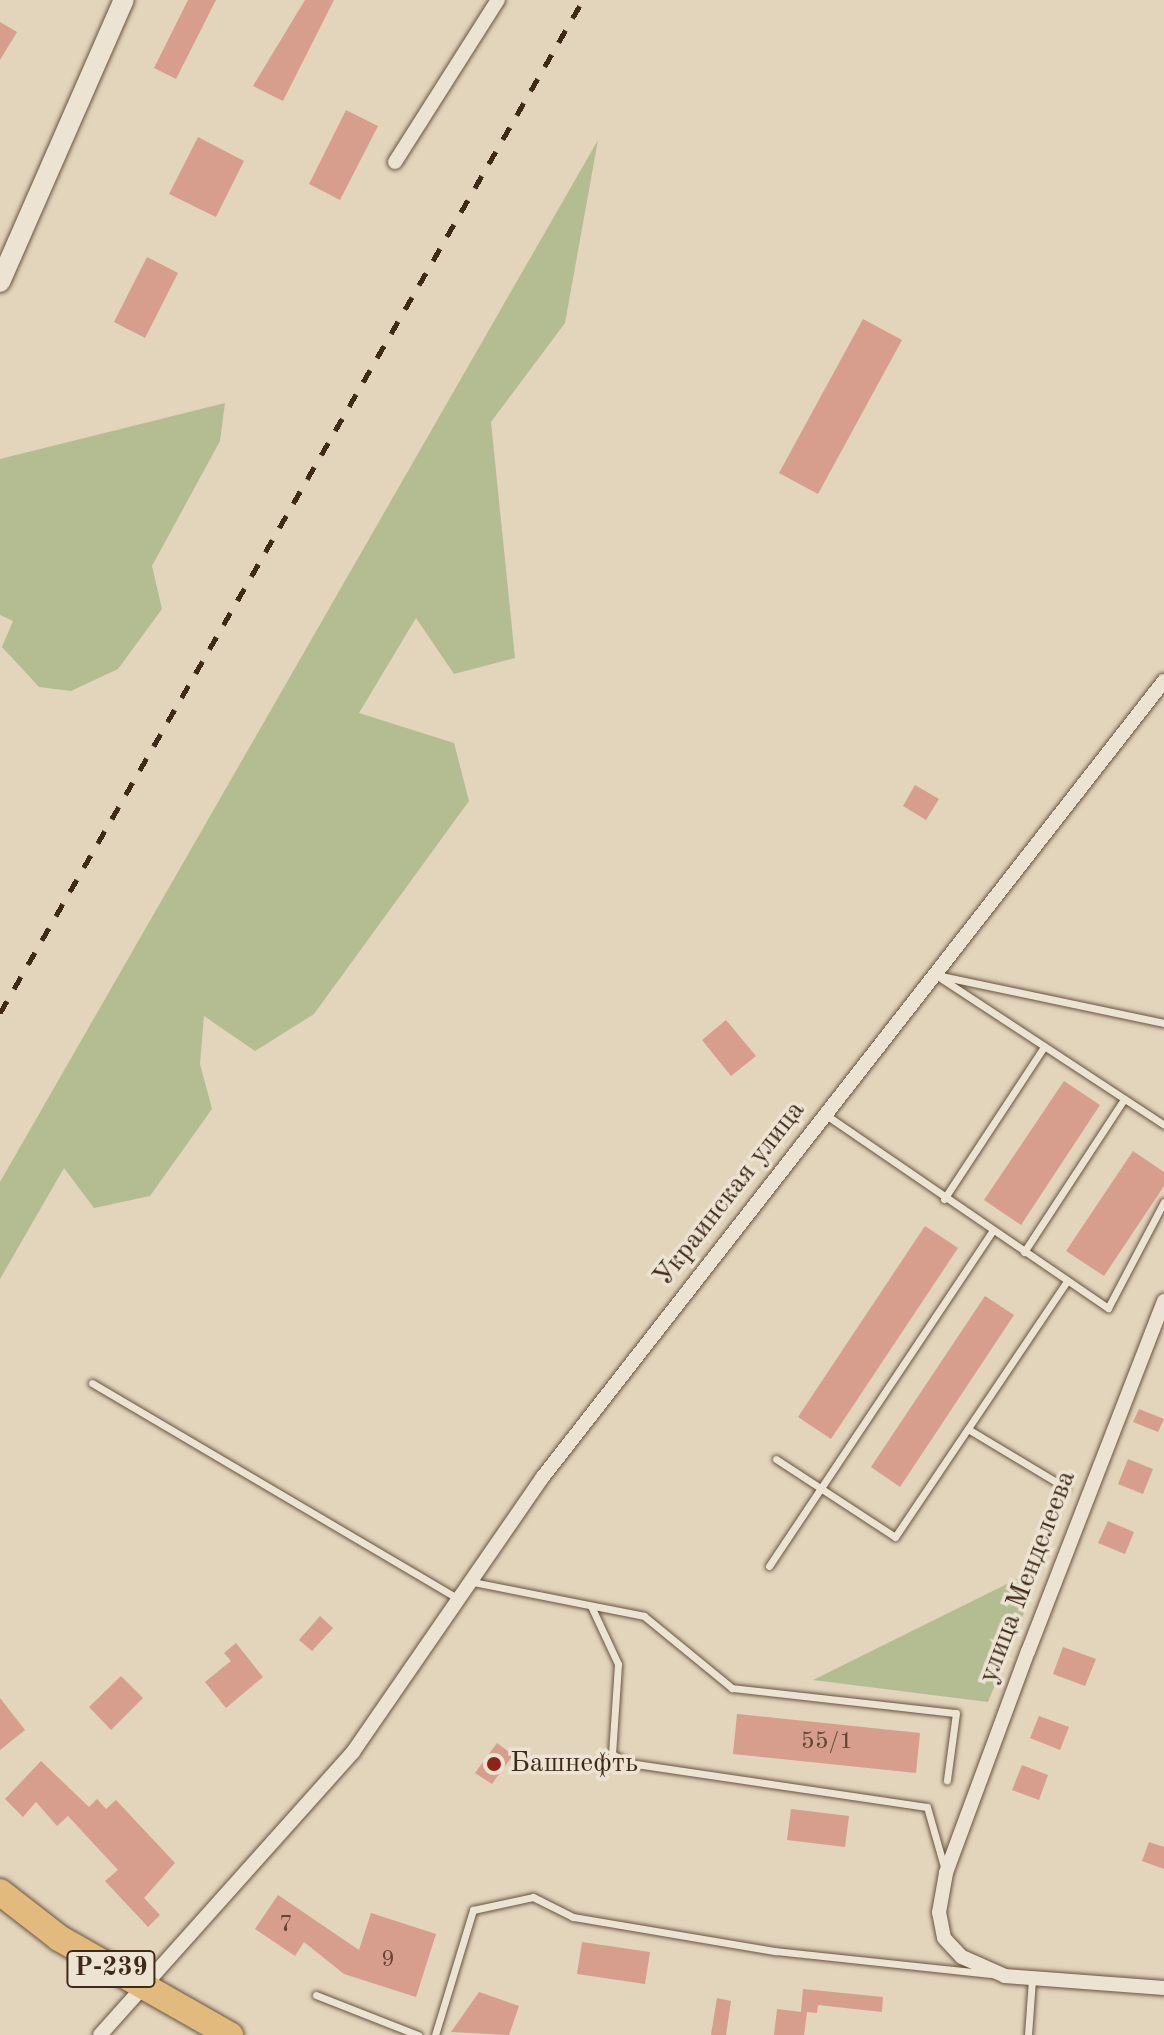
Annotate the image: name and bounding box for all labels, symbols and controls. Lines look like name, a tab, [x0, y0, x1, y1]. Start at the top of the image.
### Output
street label: Украинская улица	[647, 1095, 813, 1293]
street label: улица Менделеева	[972, 1466, 1084, 1688]
house number: 55/1	[801, 1729, 853, 1757]
place label: Башнефть	[510, 1747, 638, 1781]
marker: Башнефть	[485, 1755, 503, 1773]
house number: 7	[279, 1912, 293, 1940]
road number: Р-239	[65, 1947, 157, 1991]
house number: 9	[381, 1947, 395, 1975]

